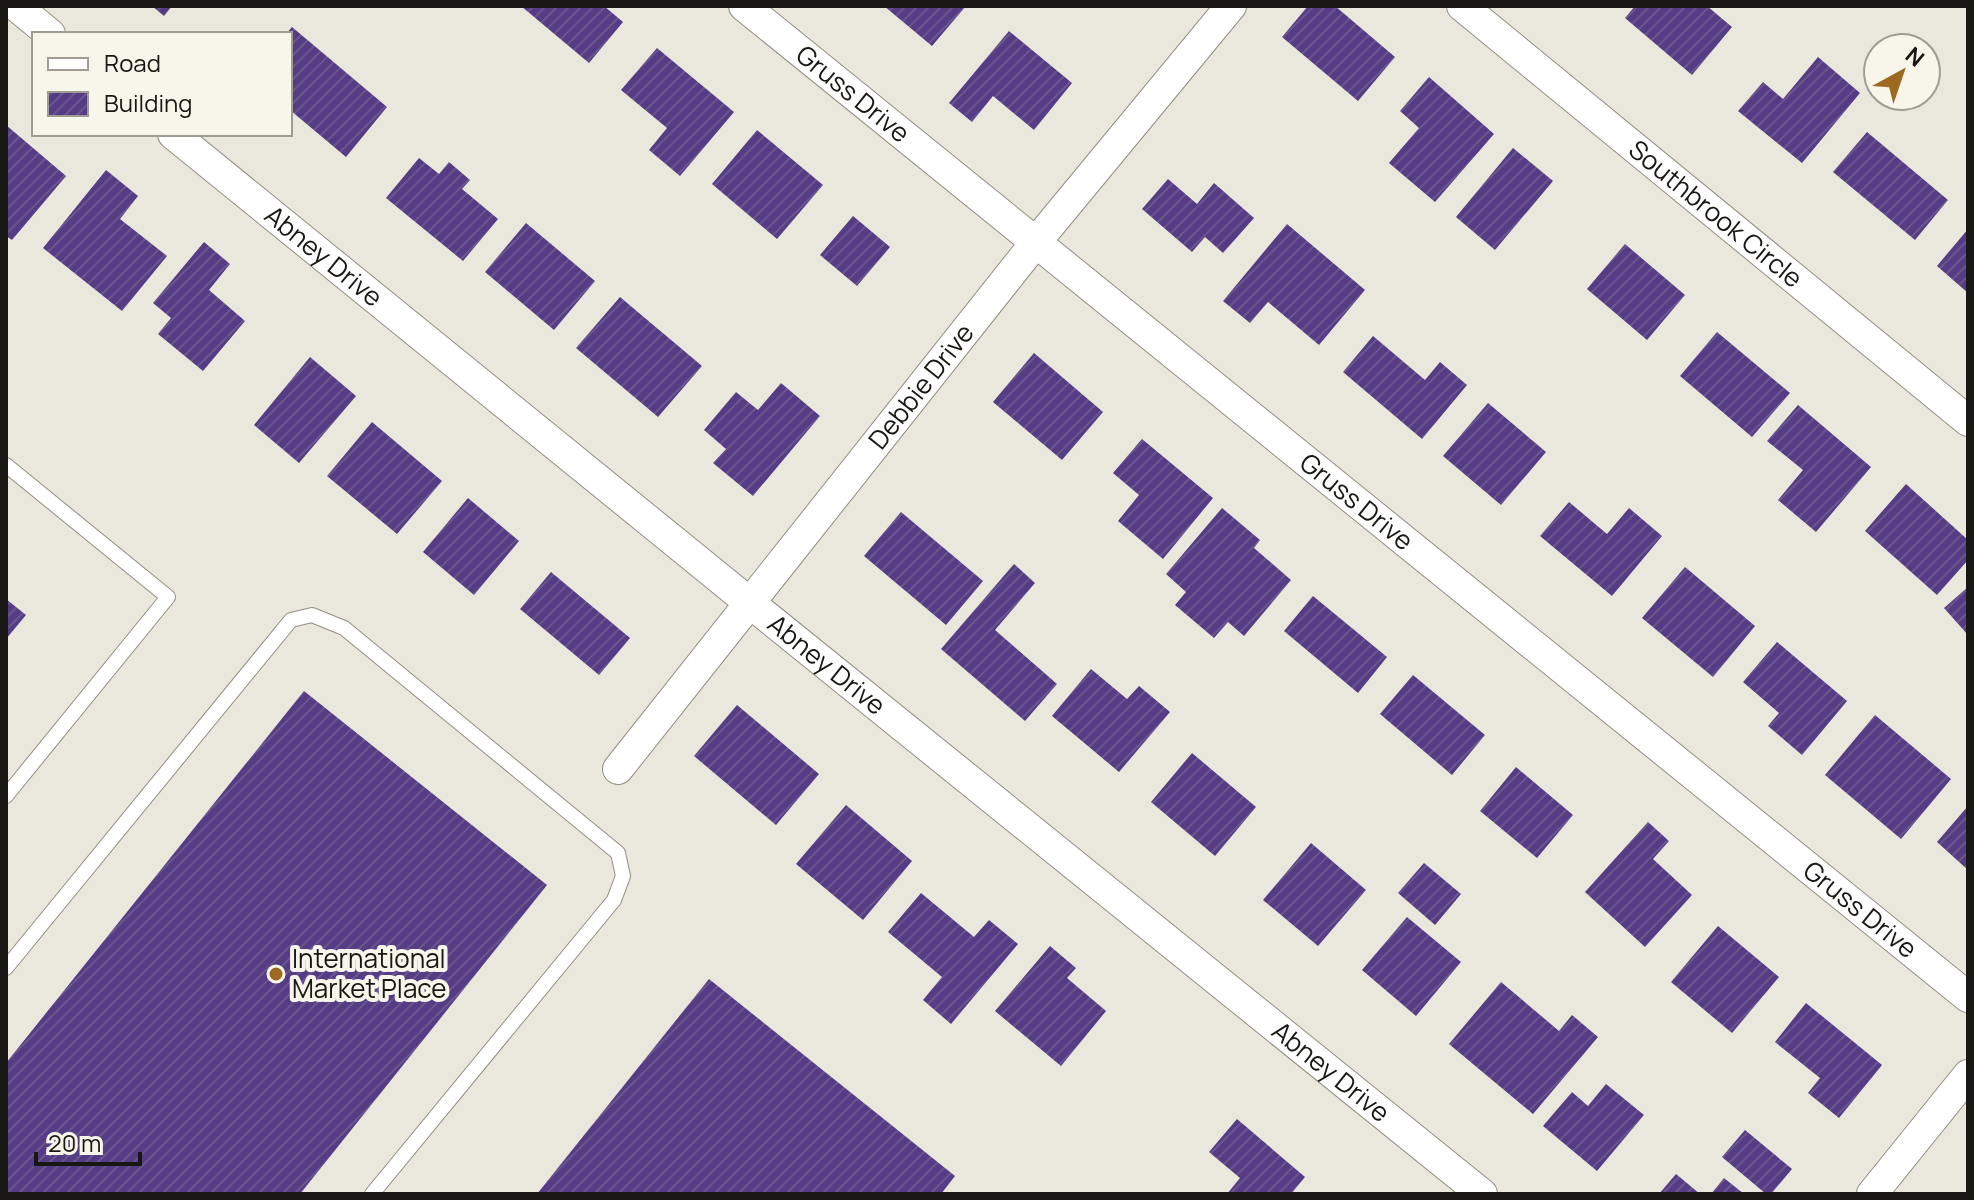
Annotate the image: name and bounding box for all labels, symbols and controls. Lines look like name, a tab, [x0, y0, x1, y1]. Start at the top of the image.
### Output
legend	[32, 32, 292, 136]
north arrow	[1862, 32, 1942, 112]
street label: Gruss Drive	[789, 36, 918, 150]
text: N	[1899, 40, 1931, 73]
text: Road	[104, 46, 161, 79]
text: Building	[104, 86, 192, 119]
street label: Southbrook Circle	[1622, 131, 1811, 295]
street label: Abney Drive	[258, 197, 391, 314]
street label: Debbie Drive	[860, 316, 981, 456]
street label: Gruss Drive	[1293, 444, 1421, 558]
street label: Abney Drive	[761, 605, 894, 723]
street label: Gruss Drive	[1796, 852, 1925, 966]
place label: International Market Place	[292, 940, 447, 1006]
marker: International Market Place	[267, 965, 285, 983]
street label: Abney Drive	[1265, 1013, 1398, 1130]
scale bar	[36, 1116, 140, 1166]
text: 20 m	[48, 1126, 101, 1159]

